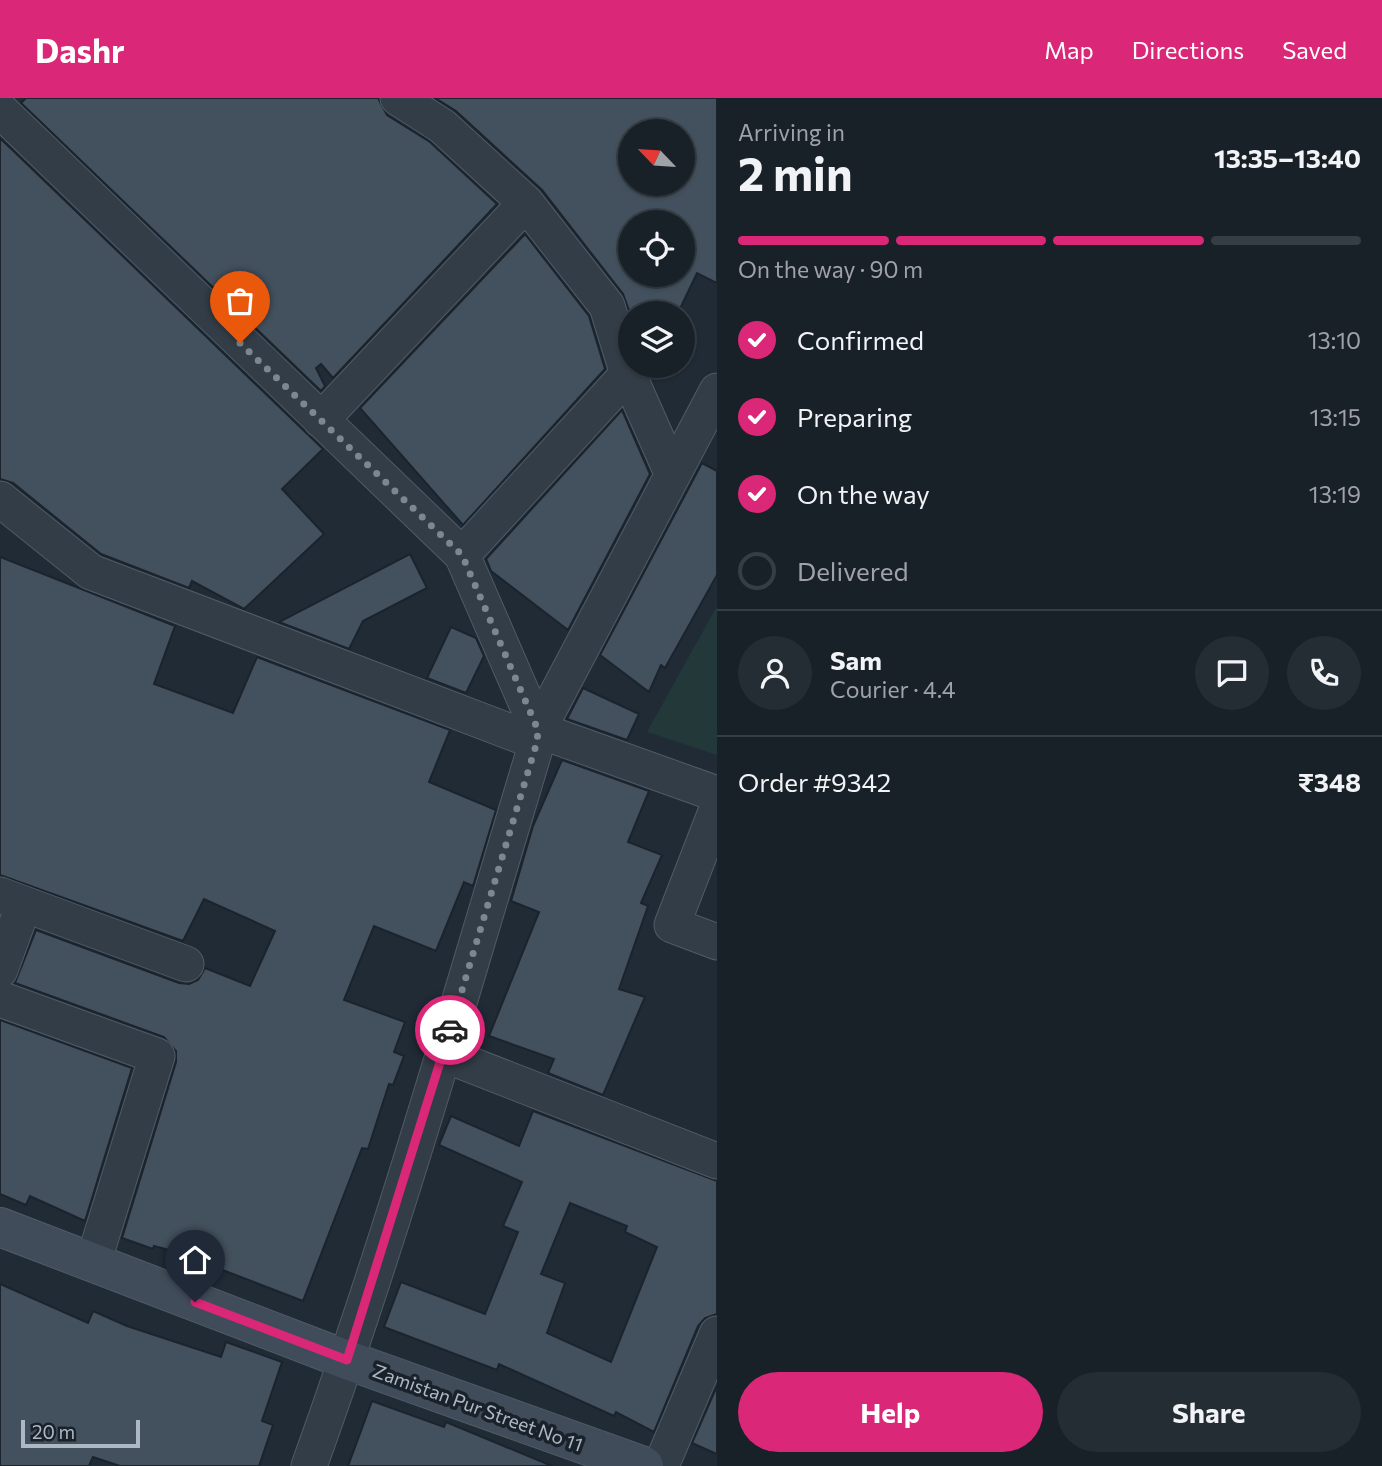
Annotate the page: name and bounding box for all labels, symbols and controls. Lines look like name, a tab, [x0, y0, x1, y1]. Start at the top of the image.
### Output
text: Dashr	[35, 29, 125, 70]
text: Map	[1044, 35, 1094, 64]
text: Directions	[1132, 35, 1244, 64]
text: Saved	[1282, 35, 1347, 64]
text: Arriving in	[738, 118, 845, 146]
north arrow	[618, 119, 695, 196]
map controls	[618, 119, 695, 378]
text: 13:35–13:40	[1214, 142, 1361, 173]
text: 2 min	[738, 144, 853, 200]
button: locate	[618, 210, 695, 287]
text: On the way · 90 m	[738, 255, 923, 283]
pin	[210, 271, 270, 343]
icon: bag	[221, 282, 259, 320]
button: layers	[618, 301, 695, 378]
icon: check	[738, 321, 776, 359]
text: Confirmed	[797, 324, 924, 355]
text: 13:10	[1308, 326, 1361, 354]
icon: check	[738, 398, 776, 436]
text: Preparing	[797, 401, 912, 432]
text: 13:15	[1310, 403, 1361, 431]
icon: check	[738, 475, 776, 513]
text: On the way	[797, 478, 930, 509]
text: 13:19	[1309, 480, 1361, 508]
text: Delivered	[797, 555, 908, 586]
button: person	[738, 636, 812, 710]
button: chat	[1195, 636, 1269, 710]
button: phone	[1287, 636, 1361, 710]
text: Sam	[830, 644, 882, 675]
text: Courier · 4.4	[830, 675, 956, 703]
text: Order #9342	[738, 766, 891, 797]
text: ₹348	[1298, 766, 1361, 797]
courier	[415, 995, 485, 1065]
icon: car	[431, 1011, 469, 1049]
pin	[165, 1230, 225, 1302]
icon: home	[176, 1241, 214, 1279]
street label: Zamistan Pur Street No 11	[370, 1358, 586, 1456]
button: Help	[738, 1372, 1043, 1452]
button: Share	[1057, 1372, 1361, 1452]
scale bar	[21, 1417, 140, 1449]
text: 20 m	[32, 1420, 75, 1443]

